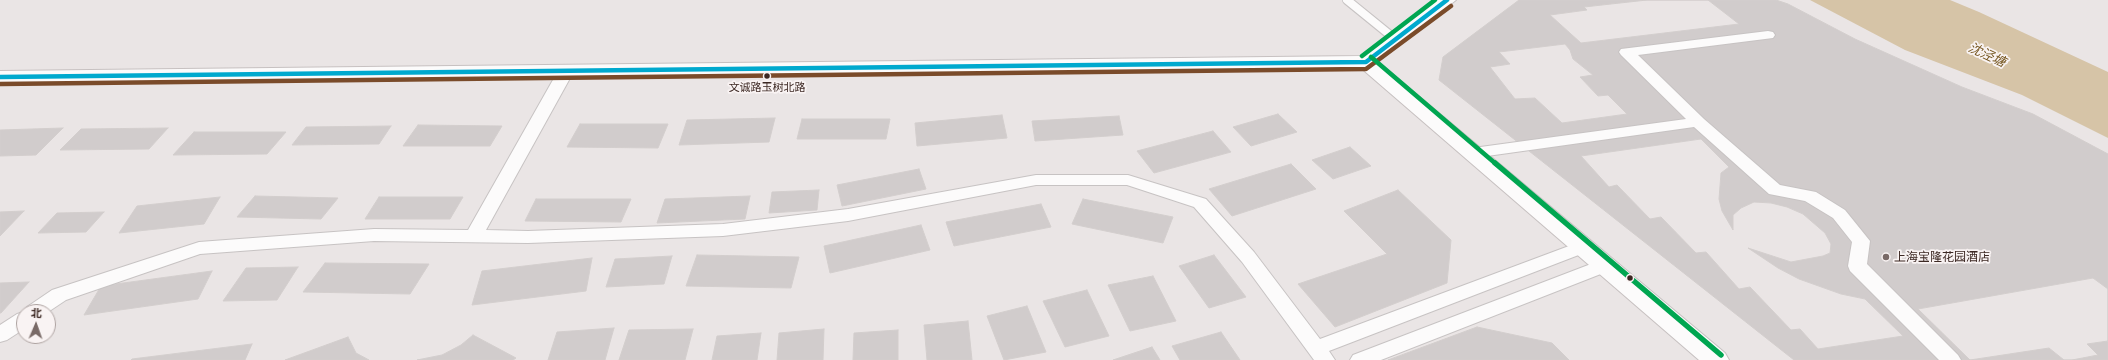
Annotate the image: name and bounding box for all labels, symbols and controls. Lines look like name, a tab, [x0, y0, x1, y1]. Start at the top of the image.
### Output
water label: 沈泾塘	[1966, 40, 2008, 70]
marker: 文诚路玉树北路	[762, 71, 772, 81]
place label: 文诚路玉树北路	[729, 81, 805, 95]
place label: 上海宝隆花园酒店	[1894, 250, 1990, 264]
marker: 上海宝隆花园酒店	[1881, 252, 1891, 262]
unlabelled marker	[1625, 273, 1635, 283]
north arrow	[16, 304, 56, 344]
text: 北	[31, 306, 42, 319]

